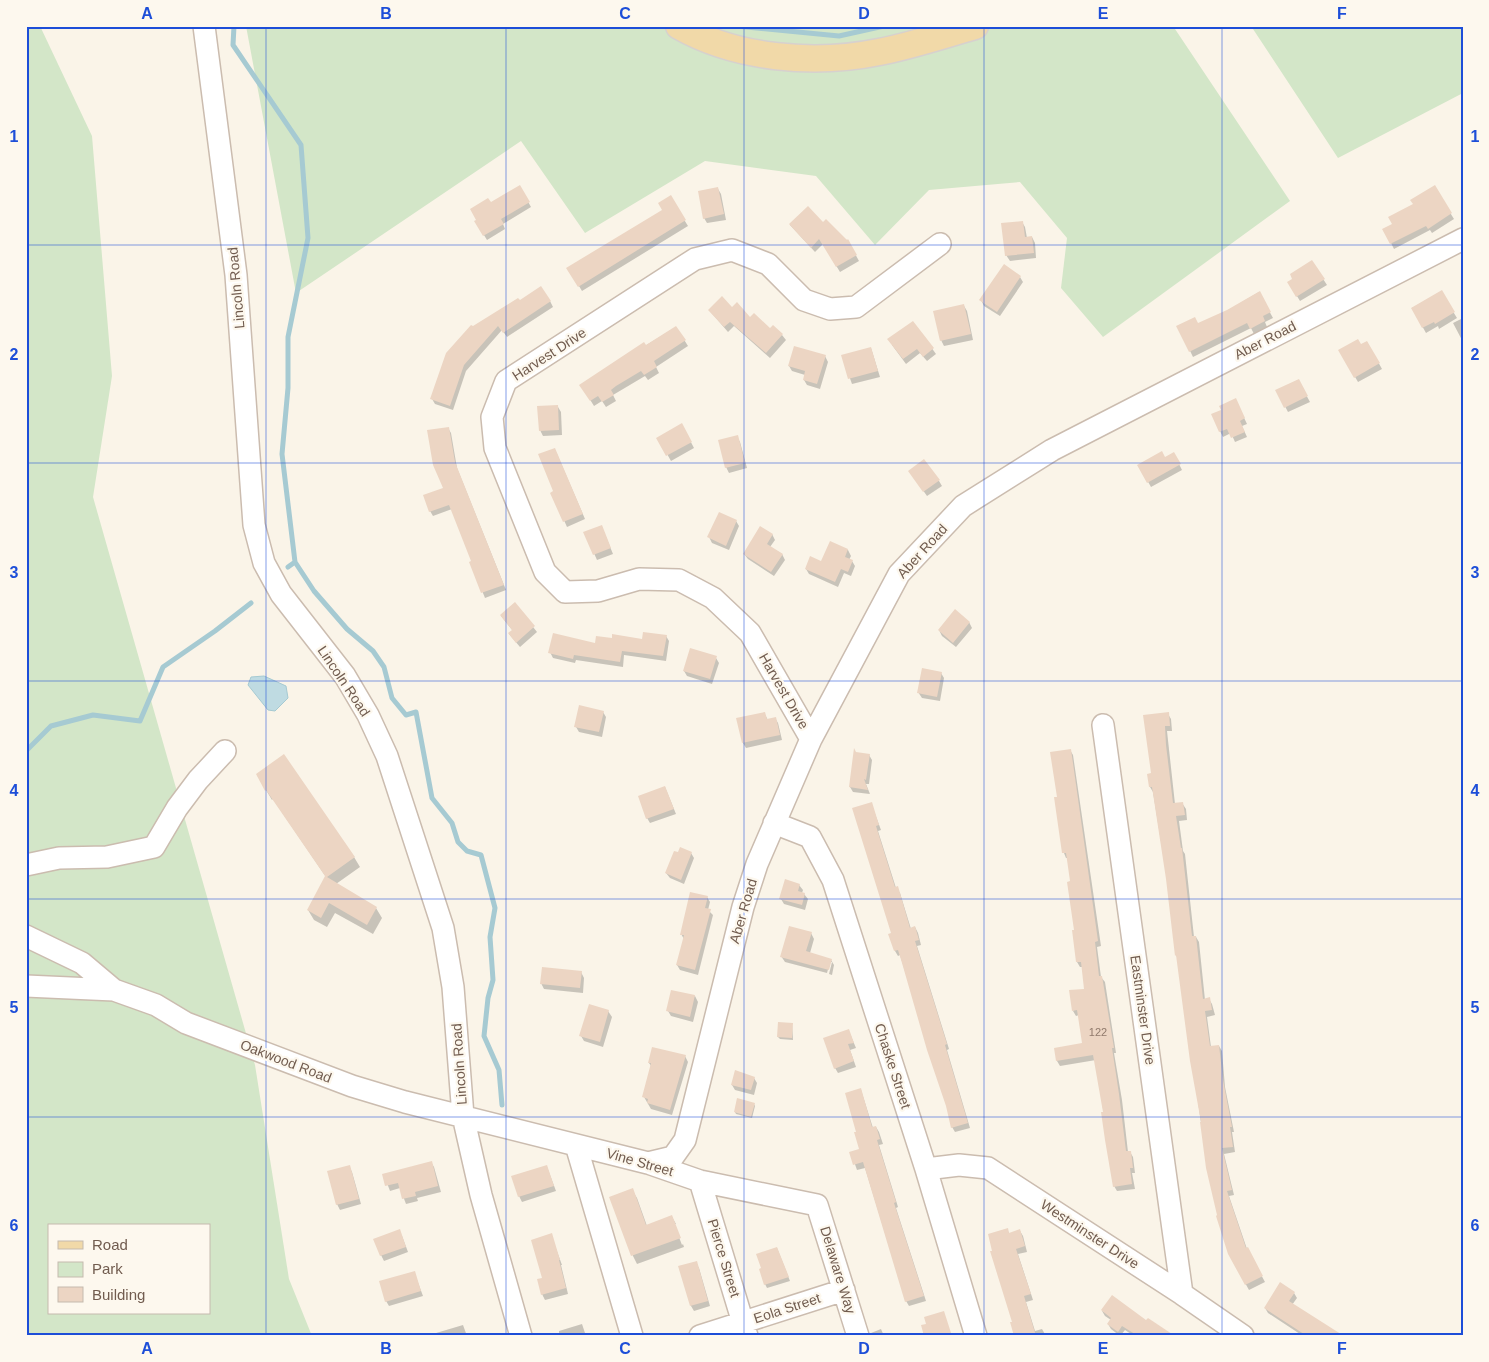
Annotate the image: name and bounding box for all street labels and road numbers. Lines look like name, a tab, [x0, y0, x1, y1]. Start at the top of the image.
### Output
street label: Lincoln Road	[224, 247, 248, 329]
street label: Aber Road	[1232, 318, 1298, 362]
street label: Harvest Drive	[509, 324, 589, 384]
street label: Aber Road	[894, 521, 950, 581]
street label: Lincoln Road	[315, 643, 373, 719]
street label: Harvest Drive	[756, 650, 812, 732]
street label: Aber Road	[726, 877, 760, 945]
street label: Eastminster Drive	[1127, 954, 1159, 1066]
street label: Chaske Street	[872, 1021, 914, 1111]
street label: Lincoln Road	[448, 1023, 470, 1105]
street label: Oakwood Road	[238, 1036, 334, 1086]
street label: Vine Street	[605, 1145, 675, 1179]
street label: Westminster Drive	[1038, 1196, 1142, 1272]
street label: Pierce Street	[705, 1217, 744, 1299]
street label: Delaware Way	[817, 1224, 859, 1316]
street label: Eola Street	[752, 1290, 823, 1326]

